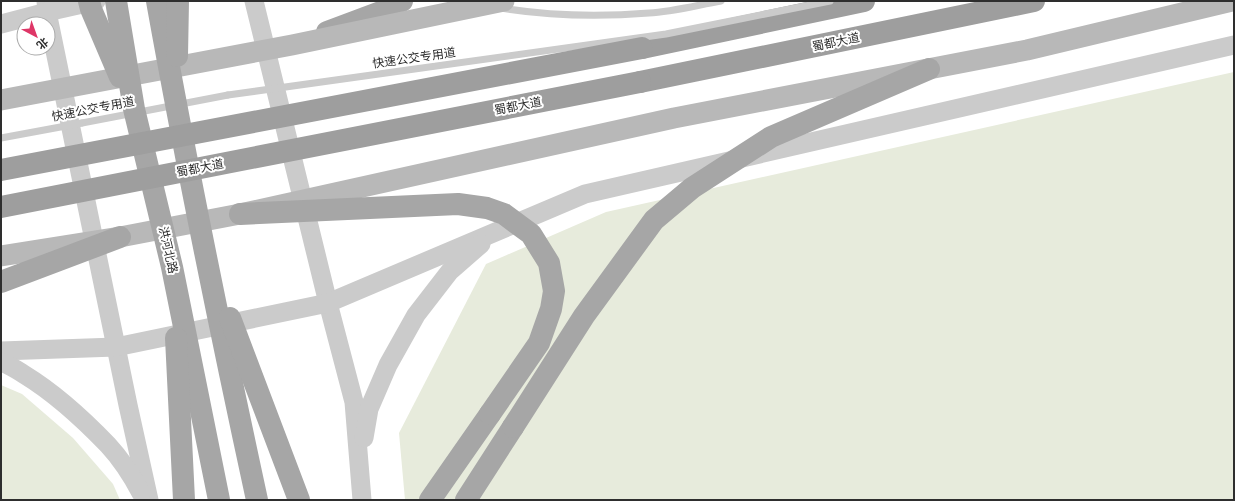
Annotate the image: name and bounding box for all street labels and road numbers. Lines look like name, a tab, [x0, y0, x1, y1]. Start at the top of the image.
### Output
street label: 蜀都大道	[811, 30, 861, 53]
street label: 快速公交专用道	[371, 45, 456, 70]
street label: 快速公交专用道	[50, 94, 135, 123]
street label: 蜀都大道	[493, 95, 543, 116]
street label: 蜀都大道	[175, 157, 225, 178]
street label: 洪河北路	[157, 225, 180, 275]

